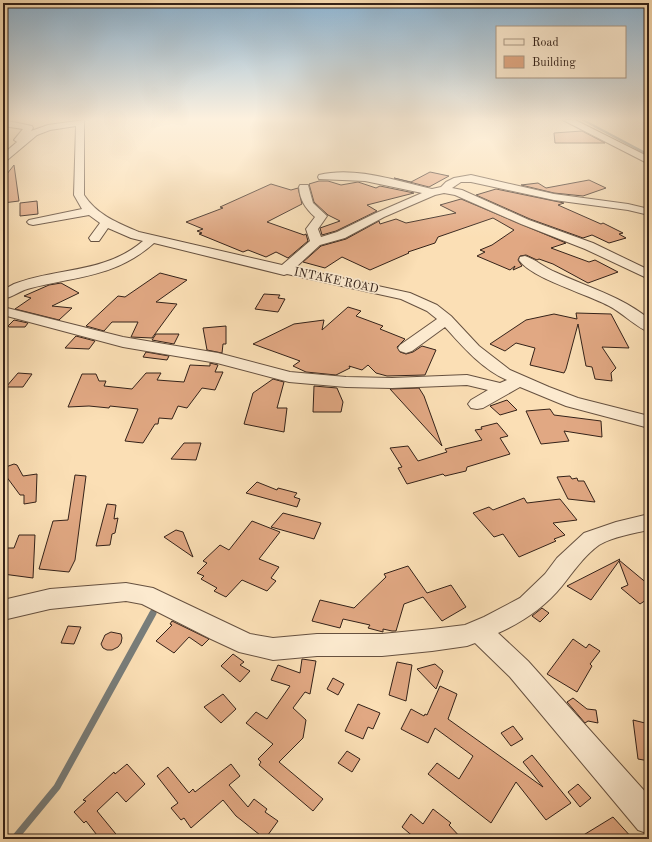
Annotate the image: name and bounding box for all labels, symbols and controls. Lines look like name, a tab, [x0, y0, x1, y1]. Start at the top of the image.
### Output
legend	[496, 26, 626, 78]
text: Road	[532, 37, 559, 49]
text: Building	[532, 57, 576, 69]
street label: INTAKE ROAD	[293, 266, 379, 296]

